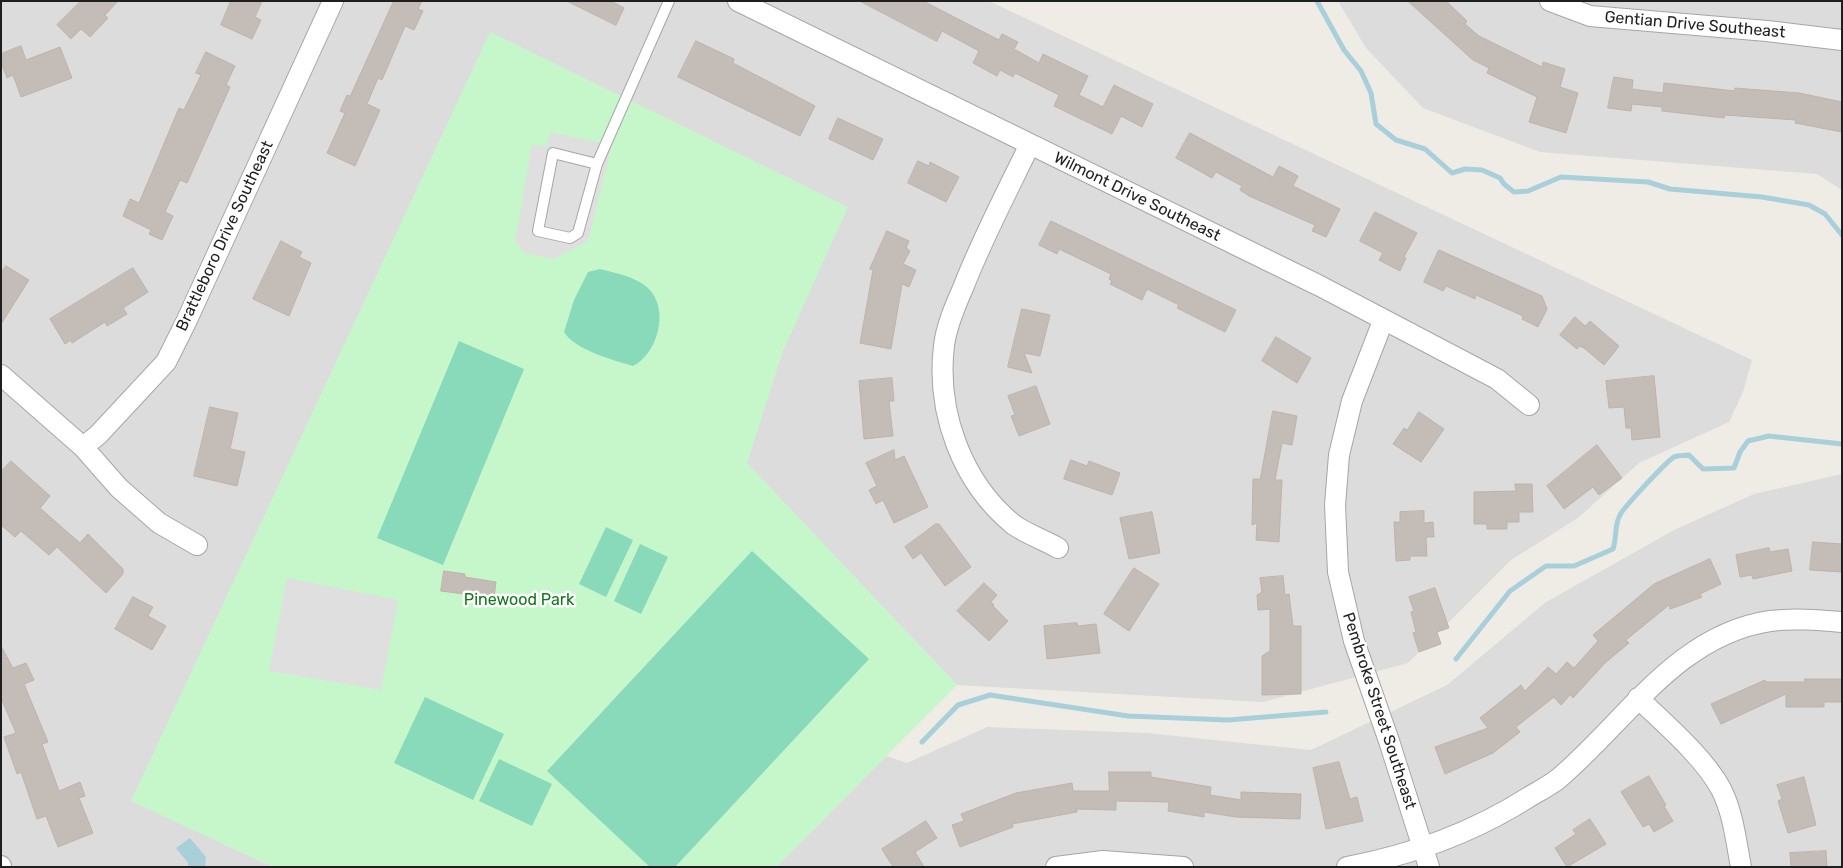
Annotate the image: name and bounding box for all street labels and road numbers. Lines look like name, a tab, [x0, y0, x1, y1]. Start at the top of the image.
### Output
street label: Gentian Drive Southeast	[1604, 8, 1786, 42]
street label: Brattleboro Drive Southeast	[172, 138, 278, 334]
street label: Wilmont Drive Southeast	[1050, 148, 1224, 246]
street label: Pembroke Street Southeast	[1338, 610, 1420, 812]

